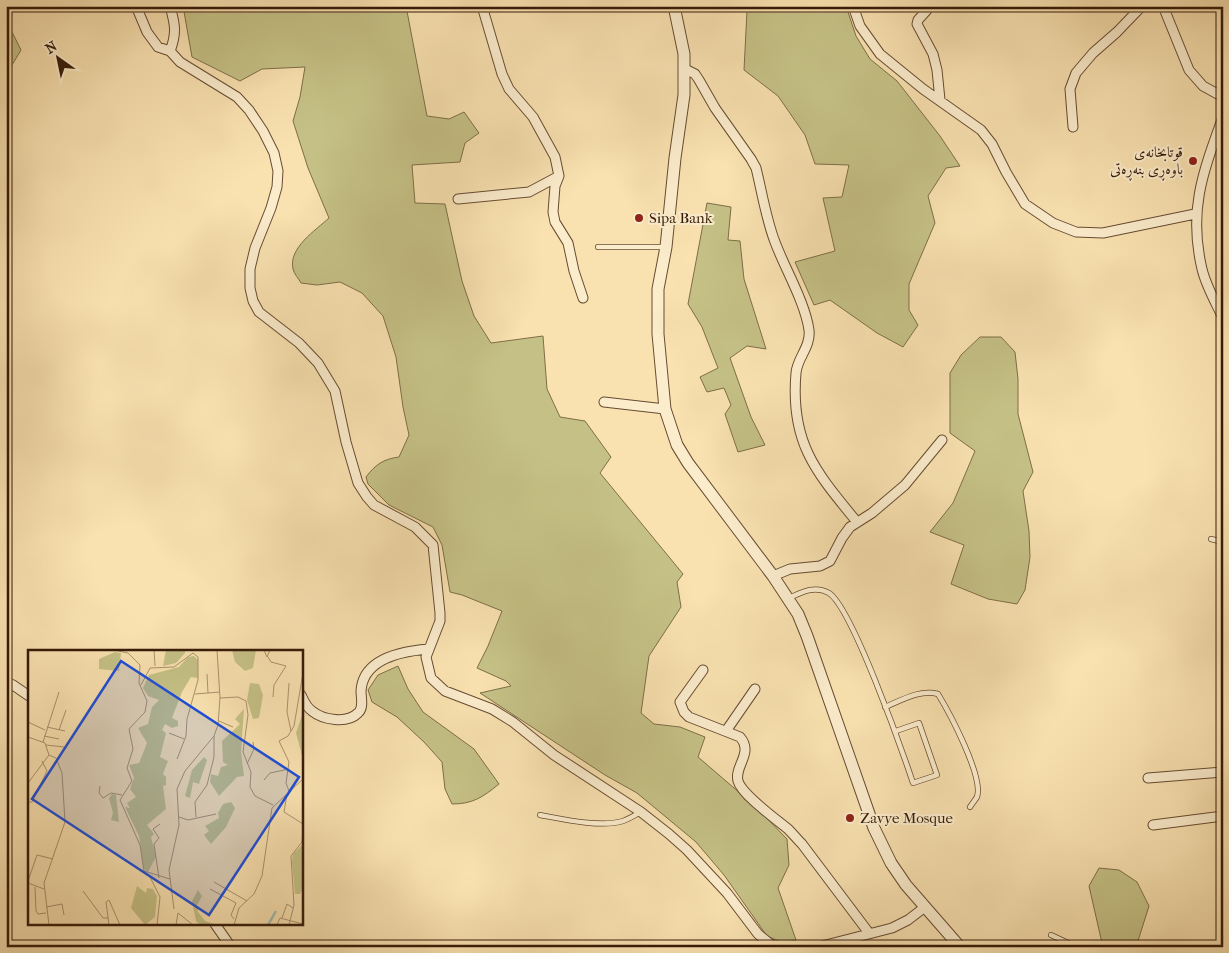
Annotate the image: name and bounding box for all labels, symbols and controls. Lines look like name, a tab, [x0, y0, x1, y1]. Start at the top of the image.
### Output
north arrow	[32, 32, 82, 82]
text: N	[42, 37, 61, 58]
place label: قوتابخانەی باوەڕی بنەڕەتی	[1110, 143, 1183, 181]
marker: قوتابخانەی باوەڕی بنەڕەتی	[1187, 155, 1199, 167]
place label: Sipa Bank	[649, 209, 713, 227]
marker: Sipa Bank	[633, 212, 645, 224]
inset map	[28, 650, 302, 926]
place label: Zavye Mosque	[860, 809, 954, 827]
marker: Zavye Mosque	[844, 812, 856, 824]

